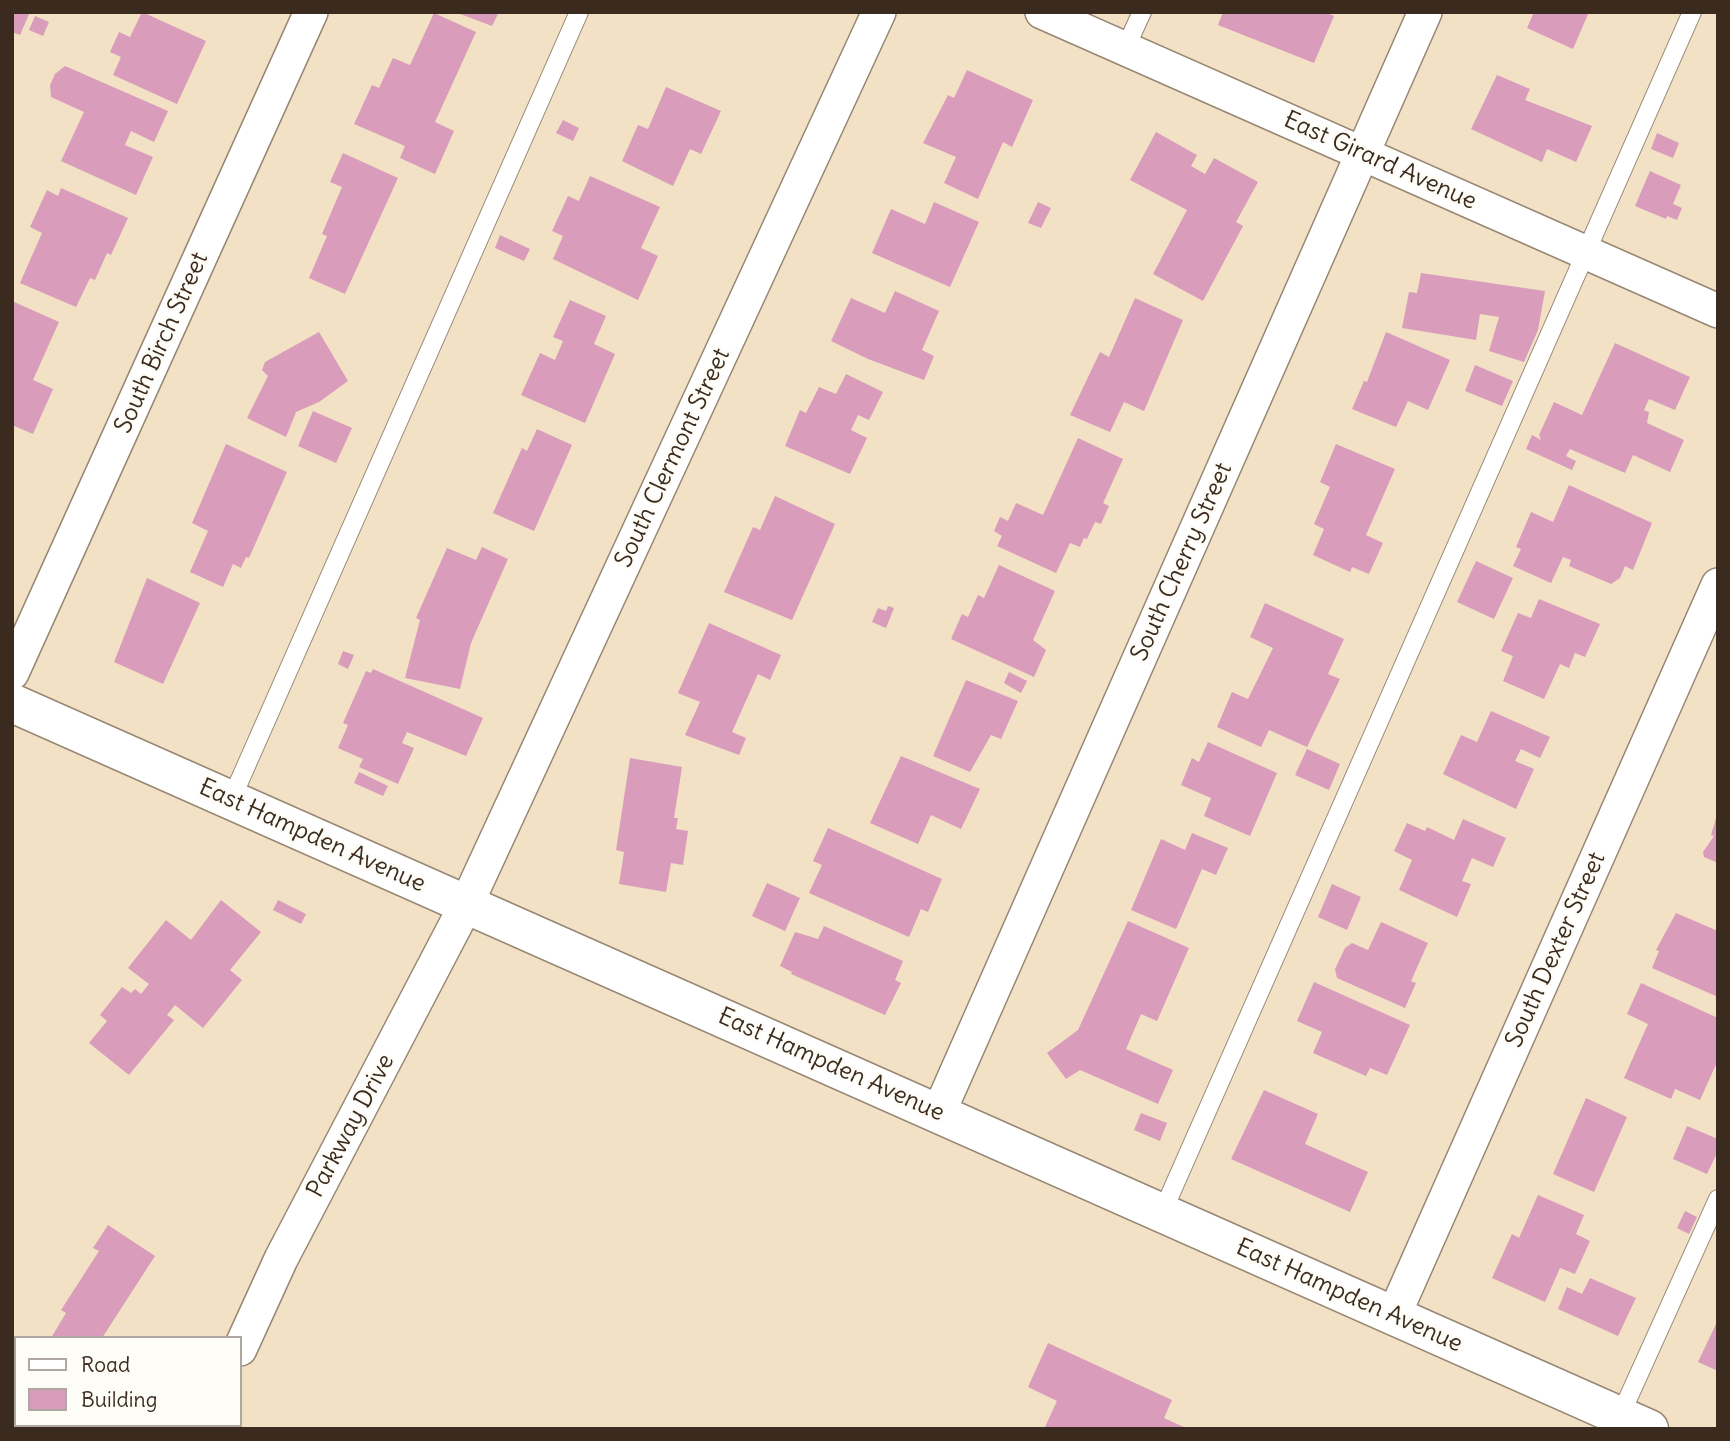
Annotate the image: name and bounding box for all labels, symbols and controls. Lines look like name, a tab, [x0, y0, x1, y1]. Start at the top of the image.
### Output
street label: East Girard Avenue	[1279, 106, 1481, 216]
street label: South Birch Street	[109, 248, 215, 438]
street label: South Clermont Street	[610, 344, 736, 572]
street label: South Cherry Street	[1125, 458, 1239, 666]
street label: East Hampden Avenue	[194, 773, 430, 899]
street label: South Dexter Street	[1500, 848, 1612, 1052]
street label: East Hampden Avenue	[713, 1002, 949, 1128]
street label: Parkway Drive	[301, 1049, 401, 1203]
street label: East Hampden Avenue	[1231, 1233, 1467, 1359]
legend	[14, 1336, 242, 1427]
text: Road	[81, 1351, 130, 1378]
text: Building	[81, 1386, 157, 1413]

